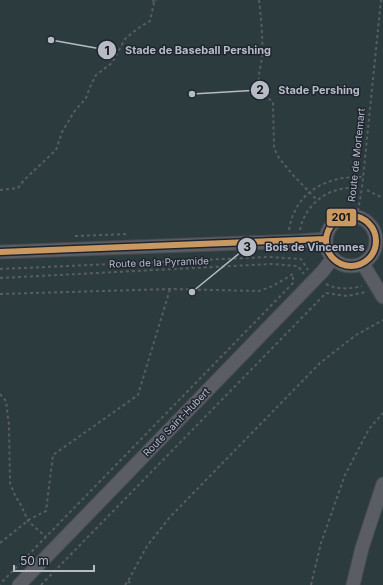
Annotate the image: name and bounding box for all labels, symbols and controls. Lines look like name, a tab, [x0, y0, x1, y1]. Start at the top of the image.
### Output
callout: Stade de Baseball Pershing	[97, 39, 279, 62]
text: 1	[104, 43, 110, 58]
text: Stade de Baseball Pershing	[125, 43, 271, 57]
callout: Stade Pershing	[250, 79, 368, 102]
text: 2	[256, 82, 264, 97]
text: Stade Pershing	[278, 83, 360, 97]
street label: Route de Mortemart	[345, 107, 367, 203]
line badge: 201	[326, 208, 357, 227]
text: 201	[331, 210, 351, 224]
callout: Bois de Vincennes	[237, 236, 372, 259]
text: 3	[243, 239, 251, 254]
text: Bois de Vincennes	[265, 240, 365, 254]
street label: Route de la Pyramide	[109, 254, 209, 270]
street label: Route Saint-Hubert	[140, 385, 212, 459]
scale bar	[14, 547, 94, 573]
text: 50 m	[20, 553, 49, 568]

